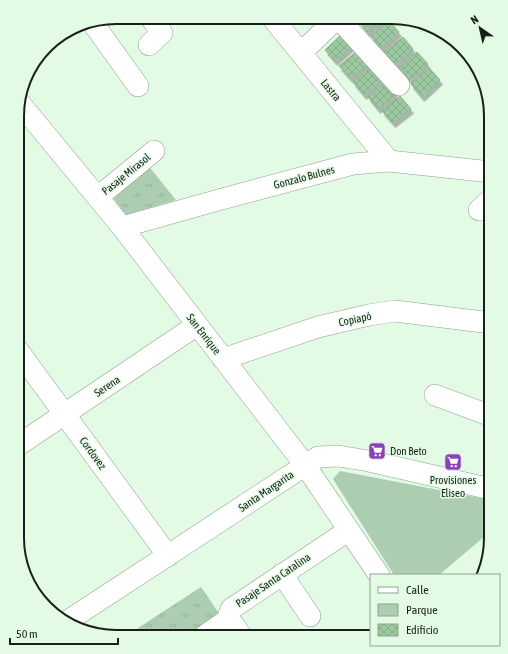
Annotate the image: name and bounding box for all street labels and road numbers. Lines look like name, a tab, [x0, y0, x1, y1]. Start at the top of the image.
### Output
street label: Lastra	[319, 77, 343, 103]
street label: Pasaje Mirasol	[100, 151, 153, 197]
street label: Gonzalo Bulnes	[272, 163, 336, 191]
street label: Copiapó	[337, 310, 373, 328]
street label: San Enrique	[185, 311, 223, 357]
street label: Serena	[92, 373, 122, 399]
street label: Cordovez	[77, 435, 109, 472]
street label: Santa Margarita	[236, 468, 296, 514]
street label: Pasaje Santa Catalina	[233, 551, 313, 609]

